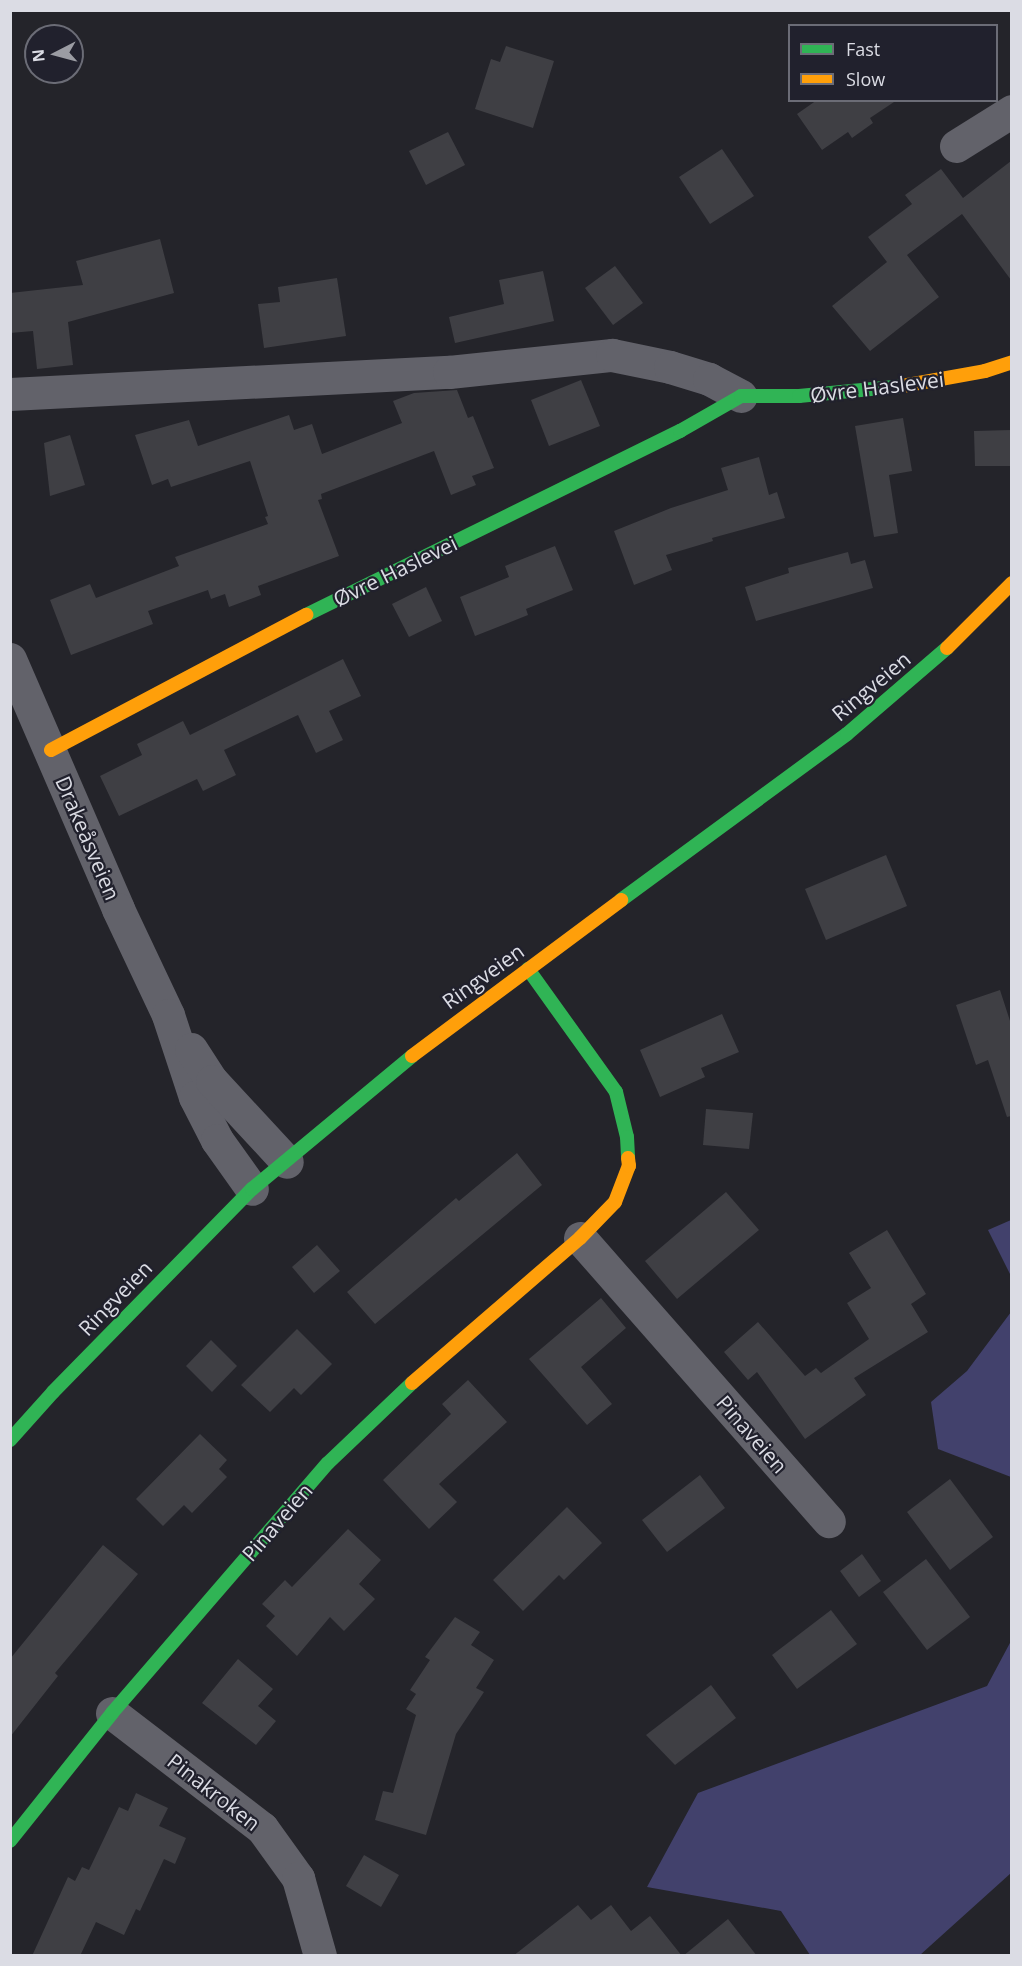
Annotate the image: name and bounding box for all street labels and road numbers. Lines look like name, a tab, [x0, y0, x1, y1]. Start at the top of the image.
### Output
street label: Øvre Haslevei	[809, 366, 945, 408]
street label: Øvre Haslevei	[329, 530, 461, 612]
street label: Ringveien	[827, 646, 915, 726]
street label: Drakeåsveien	[51, 772, 125, 904]
street label: Ringveien	[437, 938, 529, 1014]
street label: Ringveien	[73, 1255, 157, 1341]
street label: Pinaveien	[711, 1390, 793, 1478]
street label: Pinaveien	[236, 1478, 318, 1566]
street label: Pinakroken	[163, 1748, 265, 1836]

